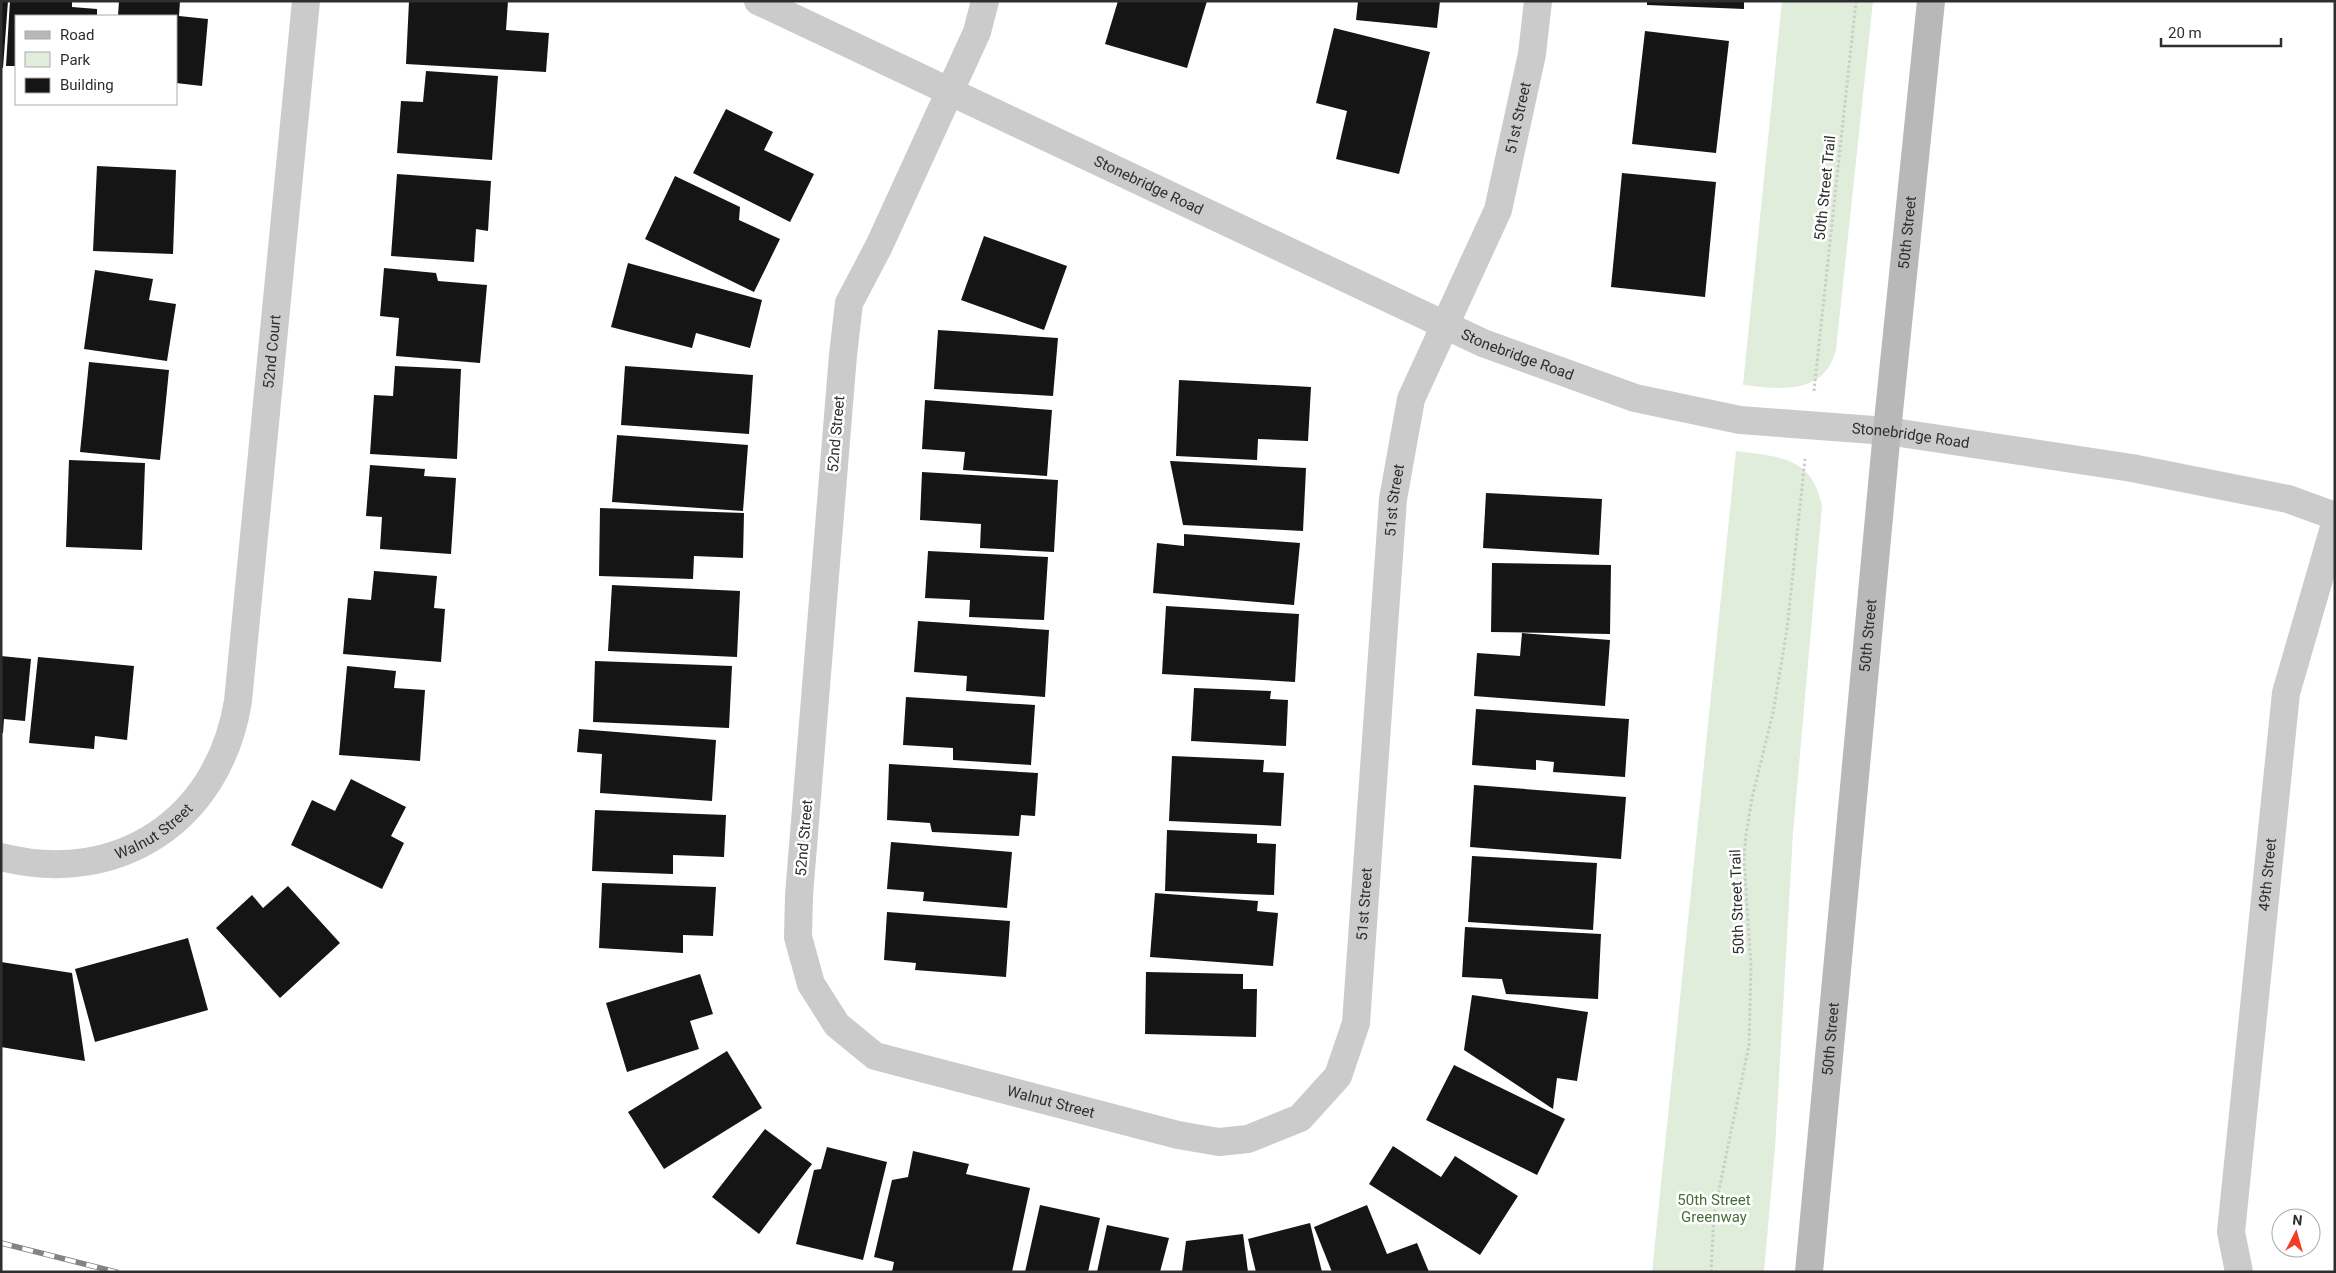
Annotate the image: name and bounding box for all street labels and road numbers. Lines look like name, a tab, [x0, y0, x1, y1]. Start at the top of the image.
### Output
street label: 51st Street	[1501, 80, 1535, 156]
street label: 50th Street Trail	[1811, 135, 1839, 241]
street label: Stonebridge Road	[1091, 152, 1206, 219]
street label: 50th Street	[1895, 195, 1920, 270]
street label: 52nd Court	[259, 314, 285, 389]
street label: Stonebridge Road	[1458, 325, 1576, 384]
street label: 52nd Street	[824, 395, 848, 473]
street label: Stonebridge Road	[1851, 419, 1971, 452]
street label: 51st Street	[1381, 463, 1408, 537]
street label: 50th Street	[1856, 598, 1880, 673]
street label: 52nd Street	[792, 799, 816, 877]
street label: Walnut Street	[112, 800, 196, 863]
street label: 49th Street	[2255, 837, 2280, 912]
street label: 50th Street Trail	[1726, 849, 1748, 955]
street label: 51st Street	[1353, 867, 1376, 941]
street label: 50th Street	[1818, 1002, 1843, 1076]
street label: Walnut Street	[1005, 1082, 1097, 1122]

